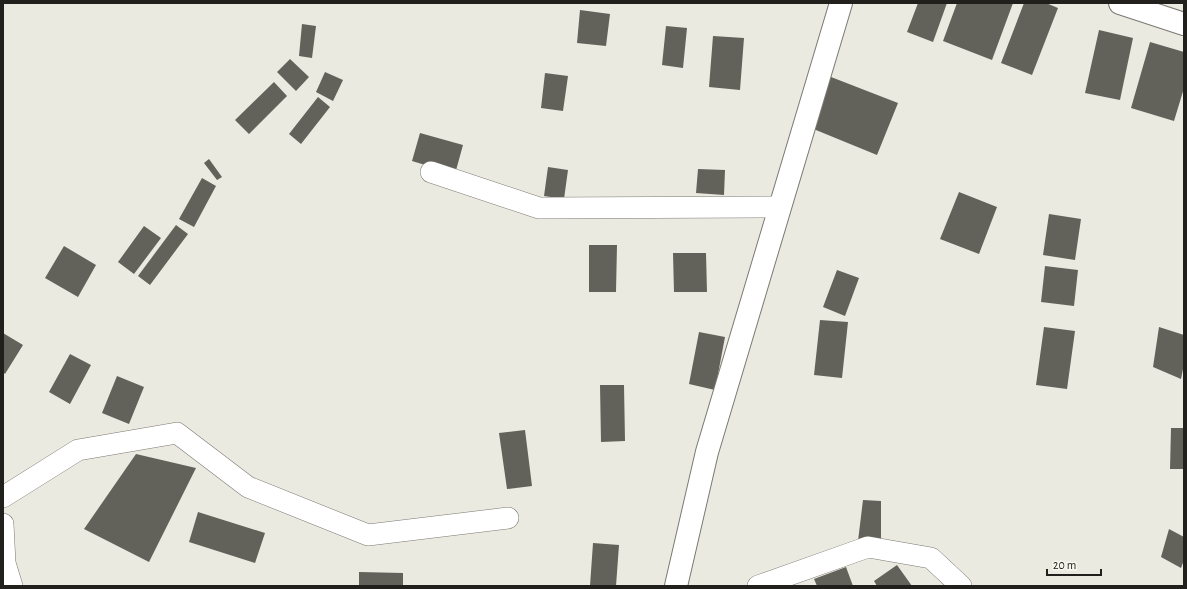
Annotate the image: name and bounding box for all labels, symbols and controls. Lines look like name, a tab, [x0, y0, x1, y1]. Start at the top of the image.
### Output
scale bar	[1047, 551, 1101, 577]
text: 20 m	[1053, 559, 1076, 571]

